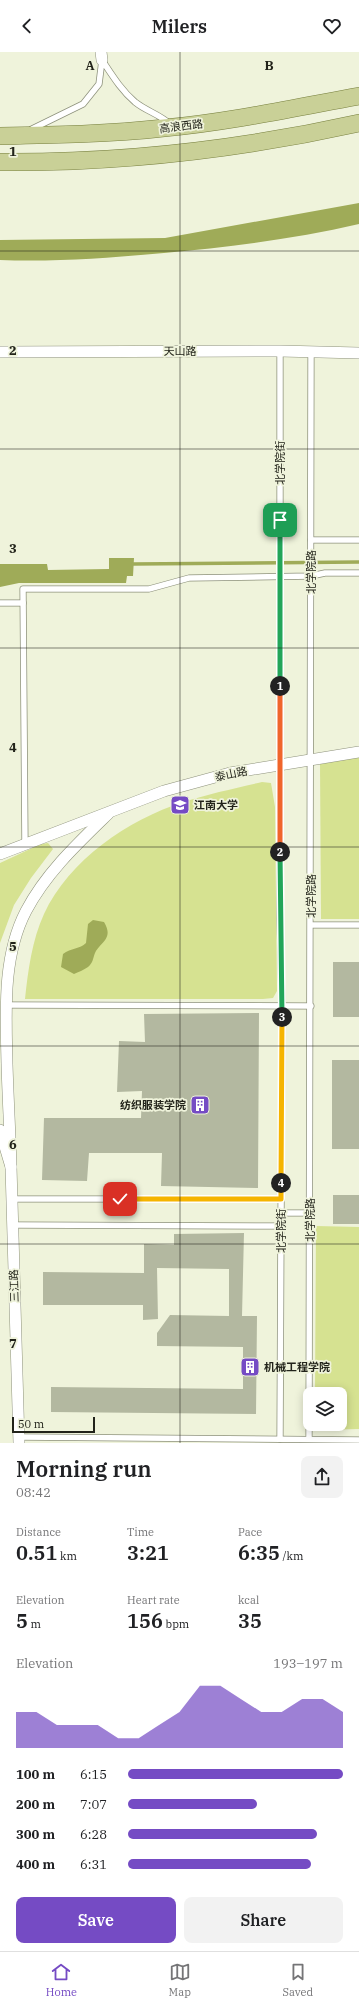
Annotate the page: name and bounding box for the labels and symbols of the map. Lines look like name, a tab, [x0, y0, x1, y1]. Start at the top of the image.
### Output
text: A	[85, 57, 95, 74]
text: B	[264, 57, 274, 74]
street label: 高浪西路	[158, 116, 204, 136]
text: 1	[9, 143, 17, 160]
text: 2	[9, 342, 17, 359]
street label: 天山路	[164, 344, 197, 358]
street label: 北学院街	[273, 441, 287, 485]
pin	[263, 503, 297, 537]
text: 3	[9, 540, 17, 557]
street label: 北学院路	[304, 550, 318, 594]
pin: 1	[270, 676, 290, 696]
text: 4	[9, 739, 17, 756]
street label: 泰山路	[213, 764, 249, 784]
school or university icon: 江南大学	[169, 794, 191, 816]
place label: 江南大学	[194, 798, 238, 812]
pin: 2	[270, 842, 290, 862]
street label: 北学院路	[304, 874, 318, 918]
text: 5	[9, 938, 17, 955]
pin: 3	[272, 1007, 292, 1027]
building icon: 纺织服装学院	[189, 1094, 211, 1116]
place label: 纺织服装学院	[120, 1098, 186, 1112]
text: 6	[9, 1136, 17, 1153]
pin: 4	[271, 1173, 291, 1193]
pin	[103, 1182, 137, 1216]
street label: 北学院路	[303, 1198, 317, 1242]
street label: 北学院街	[274, 1209, 288, 1253]
street label: 三江路	[6, 1269, 22, 1303]
text: 7	[9, 1335, 17, 1352]
building icon: 机械工程学院	[239, 1356, 261, 1378]
place label: 机械工程学院	[264, 1360, 330, 1374]
scale bar	[12, 1415, 95, 1434]

